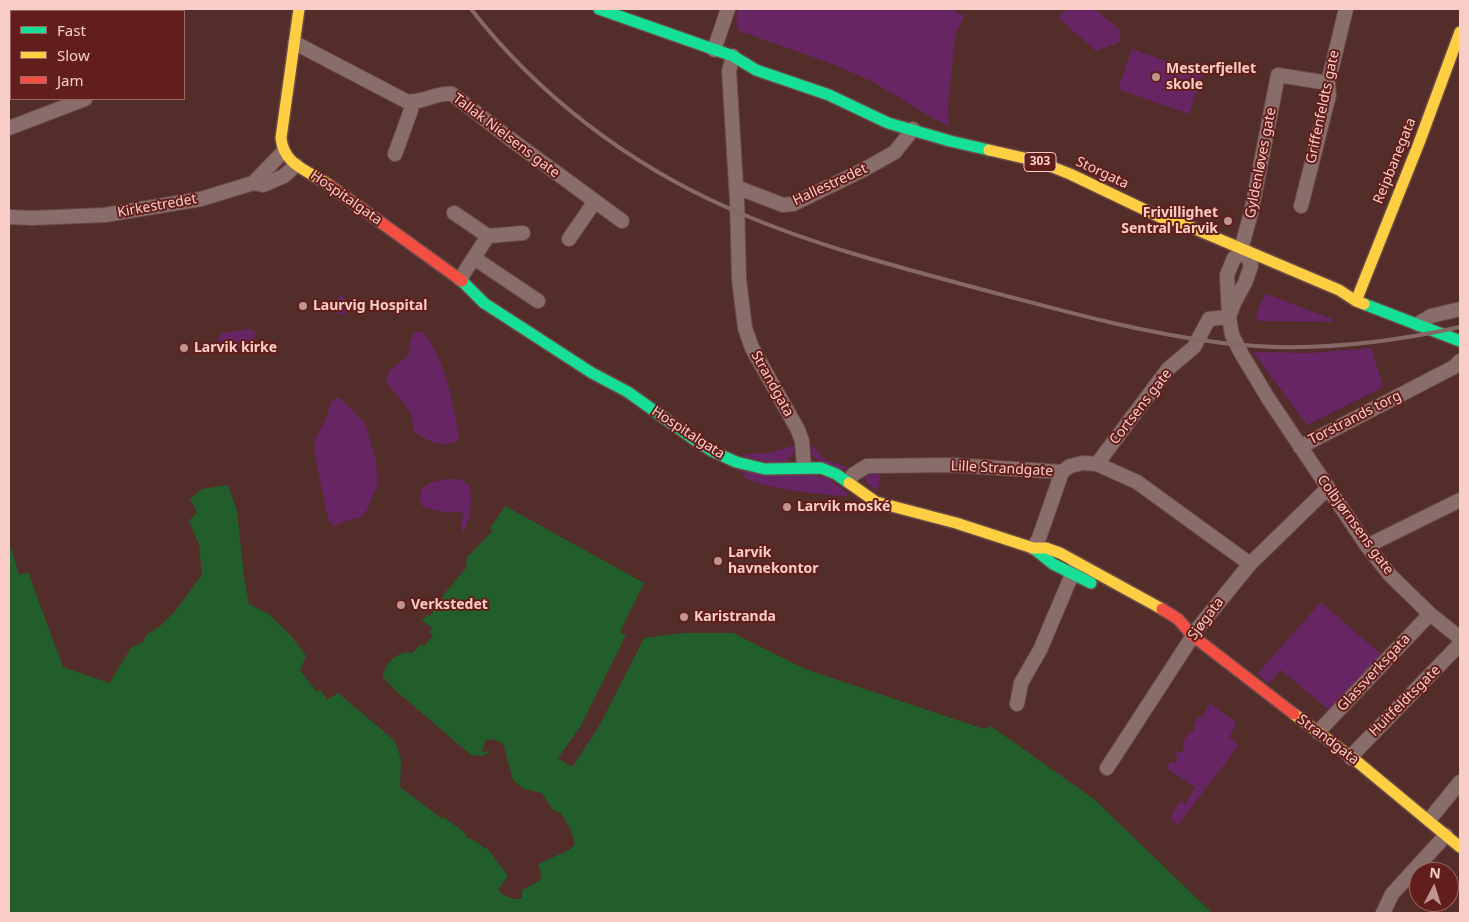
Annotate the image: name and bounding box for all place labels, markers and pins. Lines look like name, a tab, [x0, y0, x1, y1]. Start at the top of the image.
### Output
place label: Mesterfjellet skole	[1166, 61, 1256, 94]
marker: Mesterfjellet skole	[1150, 71, 1162, 83]
place label: Frivillighet Sentral Larvik	[1121, 205, 1218, 238]
marker: Frivillighet Sentral Larvik	[1222, 215, 1234, 227]
place label: Laurvig Hospital	[313, 298, 427, 314]
marker: Laurvig Hospital	[297, 300, 309, 312]
place label: Larvik kirke	[194, 340, 277, 356]
marker: Larvik kirke	[178, 342, 190, 354]
place label: Larvik moské	[797, 499, 890, 515]
marker: Larvik moské	[781, 501, 793, 513]
place label: Larvik havnekontor	[728, 545, 819, 578]
marker: Larvik havnekontor	[712, 555, 724, 567]
place label: Verkstedet	[411, 597, 488, 613]
marker: Verkstedet	[395, 599, 407, 611]
place label: Karistranda	[694, 609, 776, 625]
marker: Karistranda	[678, 611, 690, 623]

